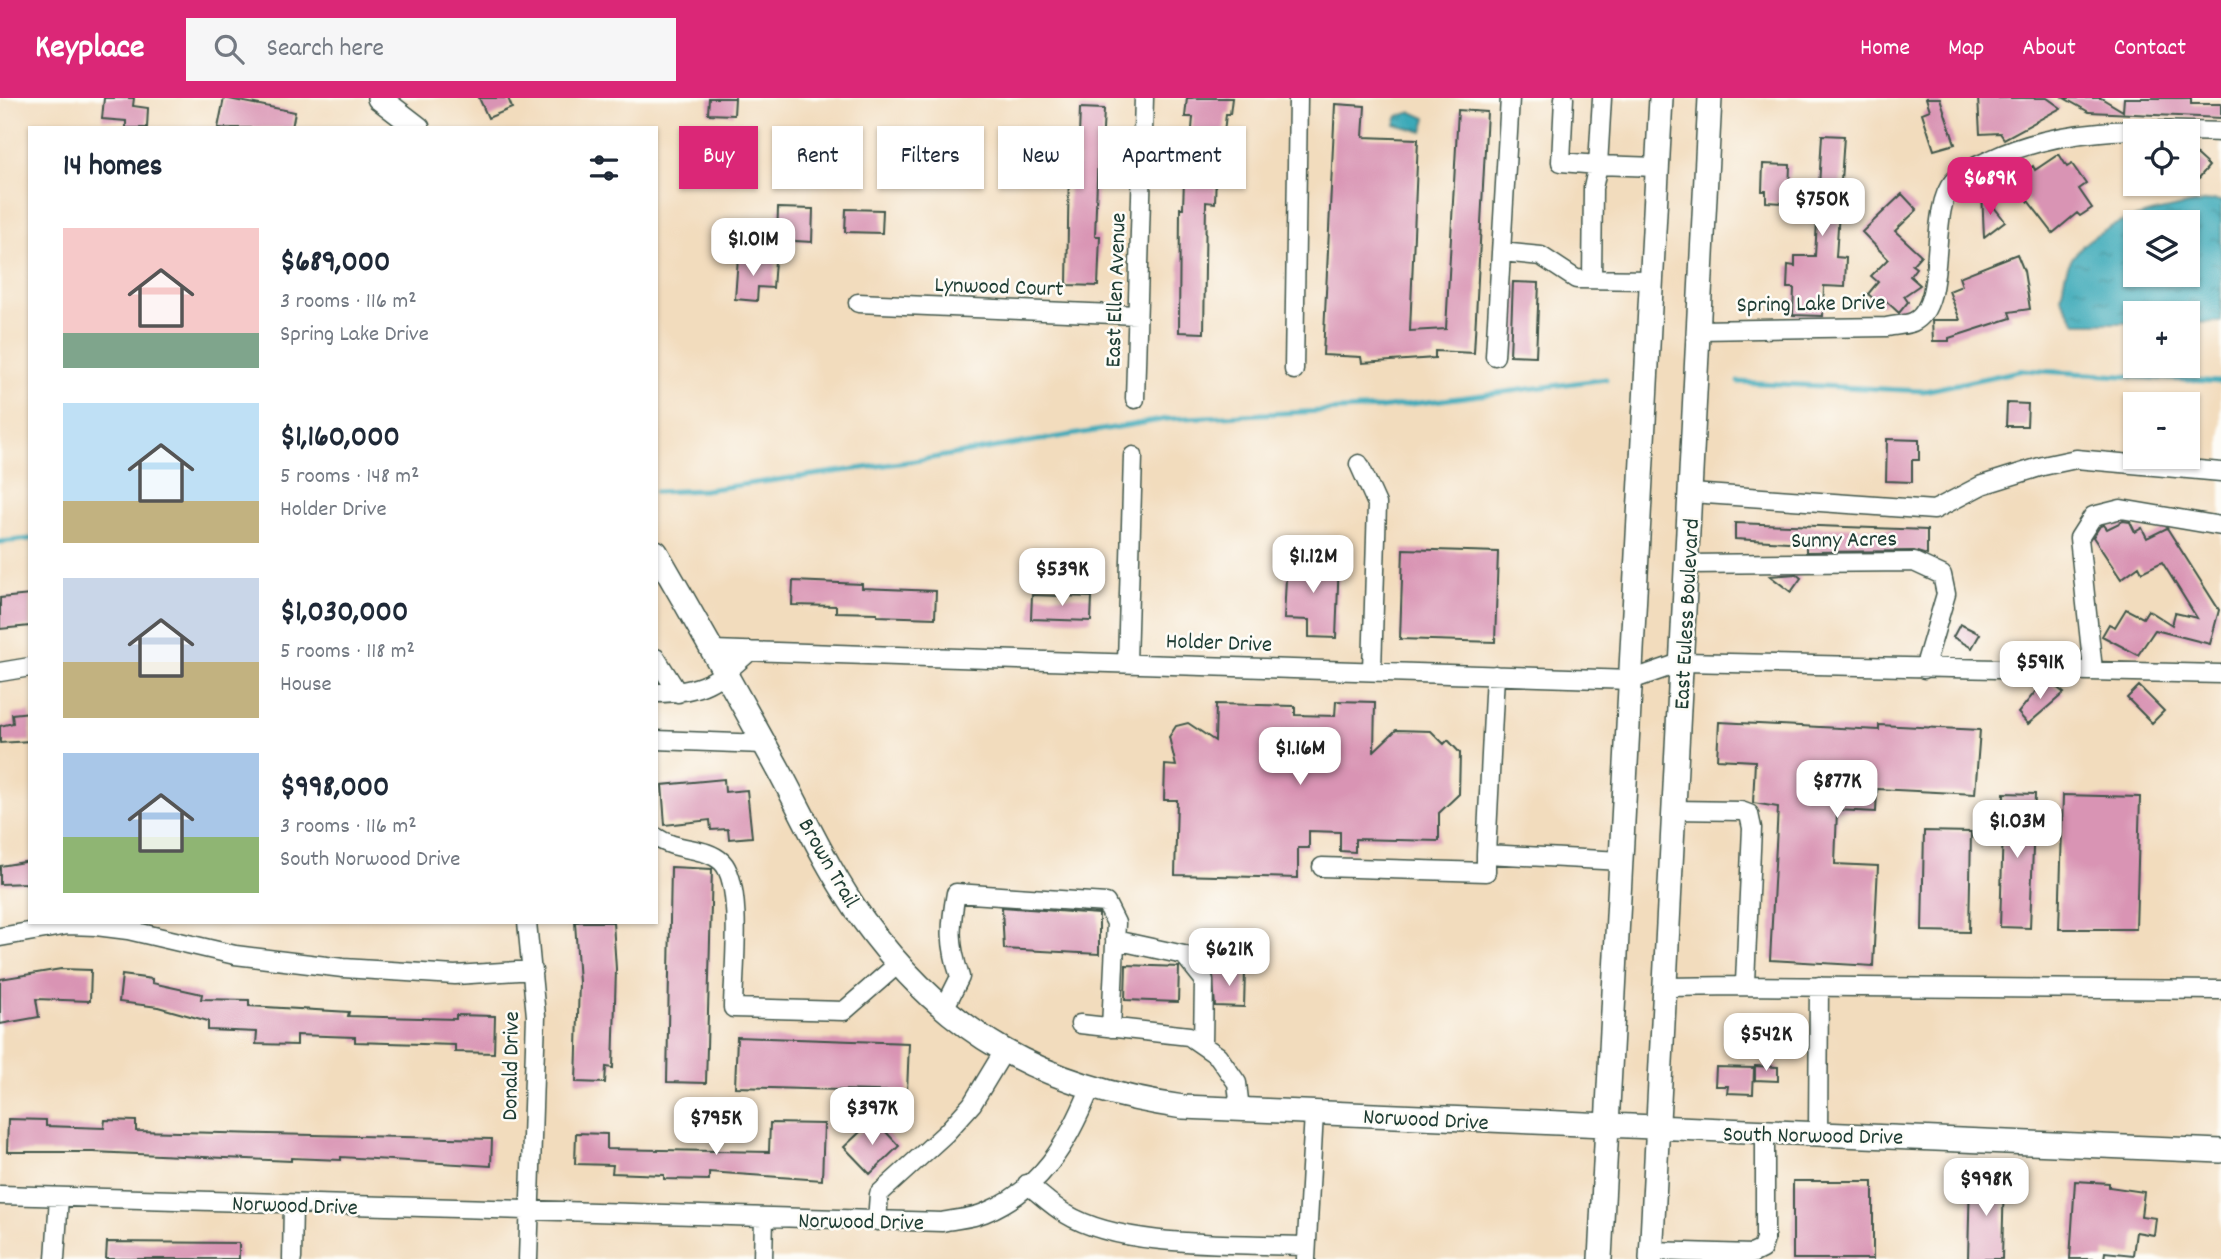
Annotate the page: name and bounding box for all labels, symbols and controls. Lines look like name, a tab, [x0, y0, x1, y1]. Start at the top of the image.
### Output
search box	[186, 18, 676, 81]
text: Keyplace	[35, 26, 144, 73]
icon: search	[210, 30, 248, 68]
text: Search here	[266, 31, 384, 68]
text: Home	[1860, 32, 1910, 66]
text: Map	[1948, 32, 1984, 66]
text: About	[2022, 32, 2076, 66]
text: Contact	[2114, 32, 2186, 66]
map controls	[2123, 119, 2200, 469]
button: locate	[2123, 119, 2200, 196]
chip: Buy	[679, 126, 758, 189]
chip: Rent	[772, 126, 863, 189]
chip: Filters	[877, 126, 984, 189]
chip: New	[998, 126, 1084, 189]
chip: Apartment	[1098, 126, 1246, 189]
text: 14 homes	[63, 147, 162, 190]
icon: filters	[585, 149, 623, 187]
pin: $689K	[1941, 158, 2039, 217]
text: $689K	[1963, 163, 2017, 196]
pin: $750K	[1773, 178, 1871, 238]
text: $750K	[1795, 184, 1849, 217]
button: layers	[2123, 210, 2200, 287]
street label: East Ellen Avenue	[1098, 212, 1137, 368]
pin: $1.01M	[696, 218, 810, 278]
text: $1.01M	[727, 224, 779, 257]
text: $689,000	[280, 243, 390, 286]
icon: home	[119, 256, 203, 340]
street label: Lynwood Court	[934, 270, 1064, 307]
text: 3 rooms · 116 m²	[280, 286, 417, 319]
street label: Spring Lake Drive	[1736, 288, 1886, 323]
button: +	[2123, 301, 2200, 378]
text: Spring Lake Drive	[280, 319, 429, 352]
button: −	[2123, 392, 2200, 469]
text: $1,160,000	[280, 418, 400, 461]
icon: home	[119, 431, 203, 515]
text: 5 rooms · 148 m²	[280, 461, 419, 494]
text: Holder Drive	[280, 494, 387, 527]
street label: East Euless Boulevard	[1667, 518, 1710, 711]
street label: Sunny Acres	[1791, 524, 1897, 559]
pin: $1.12M	[1256, 536, 1370, 595]
text: $1.12M	[1288, 541, 1338, 574]
pin: $539K	[1013, 548, 1111, 608]
text: $539K	[1035, 554, 1089, 587]
text: $1,030,000	[280, 593, 408, 636]
icon: home	[119, 606, 203, 690]
street label: Holder Drive	[1165, 626, 1273, 663]
text: 5 rooms · 118 m²	[280, 636, 415, 669]
pin: $591K	[1991, 642, 2089, 701]
text: $591K	[2016, 647, 2064, 680]
text: House	[280, 669, 332, 702]
pin: $1.16M	[1243, 728, 1357, 787]
text: $1.16M	[1275, 733, 1325, 766]
pin: $877K	[1788, 760, 1886, 820]
text: $877K	[1812, 766, 1862, 799]
text: $998,000	[280, 768, 389, 811]
icon: home	[119, 781, 203, 865]
pin: $1.03M	[1960, 800, 2074, 860]
text: $1.03M	[1989, 806, 2045, 839]
text: 3 rooms · 116 m²	[280, 811, 417, 844]
street label: Brown Trail	[788, 813, 866, 915]
text: South Norwood Drive	[280, 844, 460, 877]
pin: $621K	[1180, 928, 1278, 988]
text: $621K	[1205, 934, 1253, 967]
street label: Donald Drive	[495, 1011, 530, 1121]
pin: $542K	[1717, 1014, 1815, 1073]
text: $542K	[1740, 1019, 1792, 1052]
pin: $397K	[823, 1088, 921, 1147]
text: $397K	[846, 1093, 898, 1126]
pin: $795K	[667, 1098, 765, 1157]
street label: Norwood Drive	[1362, 1102, 1489, 1141]
text: $795K	[690, 1103, 742, 1136]
street label: South Norwood Drive	[1722, 1119, 1903, 1156]
pin: $998K	[1937, 1158, 2035, 1218]
text: $998K	[1960, 1164, 2012, 1197]
street label: Norwood Drive	[231, 1189, 358, 1226]
street label: Norwood Drive	[798, 1206, 924, 1241]

